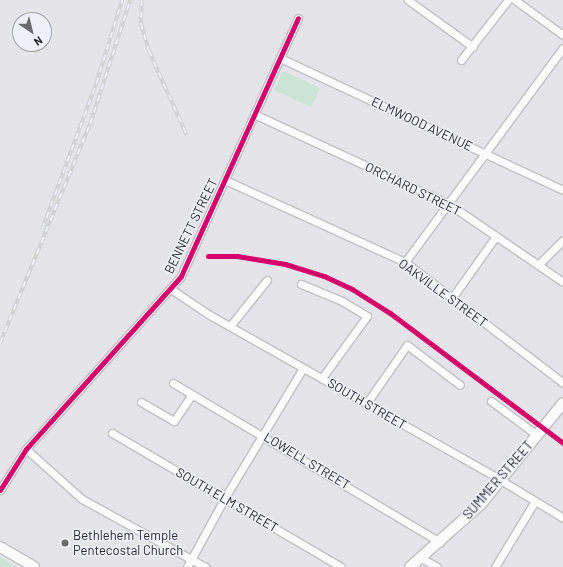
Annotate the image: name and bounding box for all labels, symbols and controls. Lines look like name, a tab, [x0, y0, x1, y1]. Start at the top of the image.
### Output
north arrow	[12, 12, 52, 52]
text: N	[32, 34, 45, 49]
street label: ELMWOOD AVENUE	[369, 94, 475, 154]
street label: ORCHARD STREET	[362, 159, 464, 219]
street label: BENNETT STREET	[161, 176, 221, 276]
street label: OAKVILLE STREET	[396, 256, 490, 330]
street label: SOUTH STREET	[325, 375, 409, 433]
street label: LOWELL STREET	[261, 429, 353, 493]
street label: SUMMER STREET	[460, 438, 536, 522]
street label: SOUTH ELM STREET	[173, 464, 281, 536]
place label: Bethlehem Temple Pentecostal Church	[73, 528, 183, 559]
marker: Bethlehem Temple Pentecostal Church	[60, 538, 70, 548]

